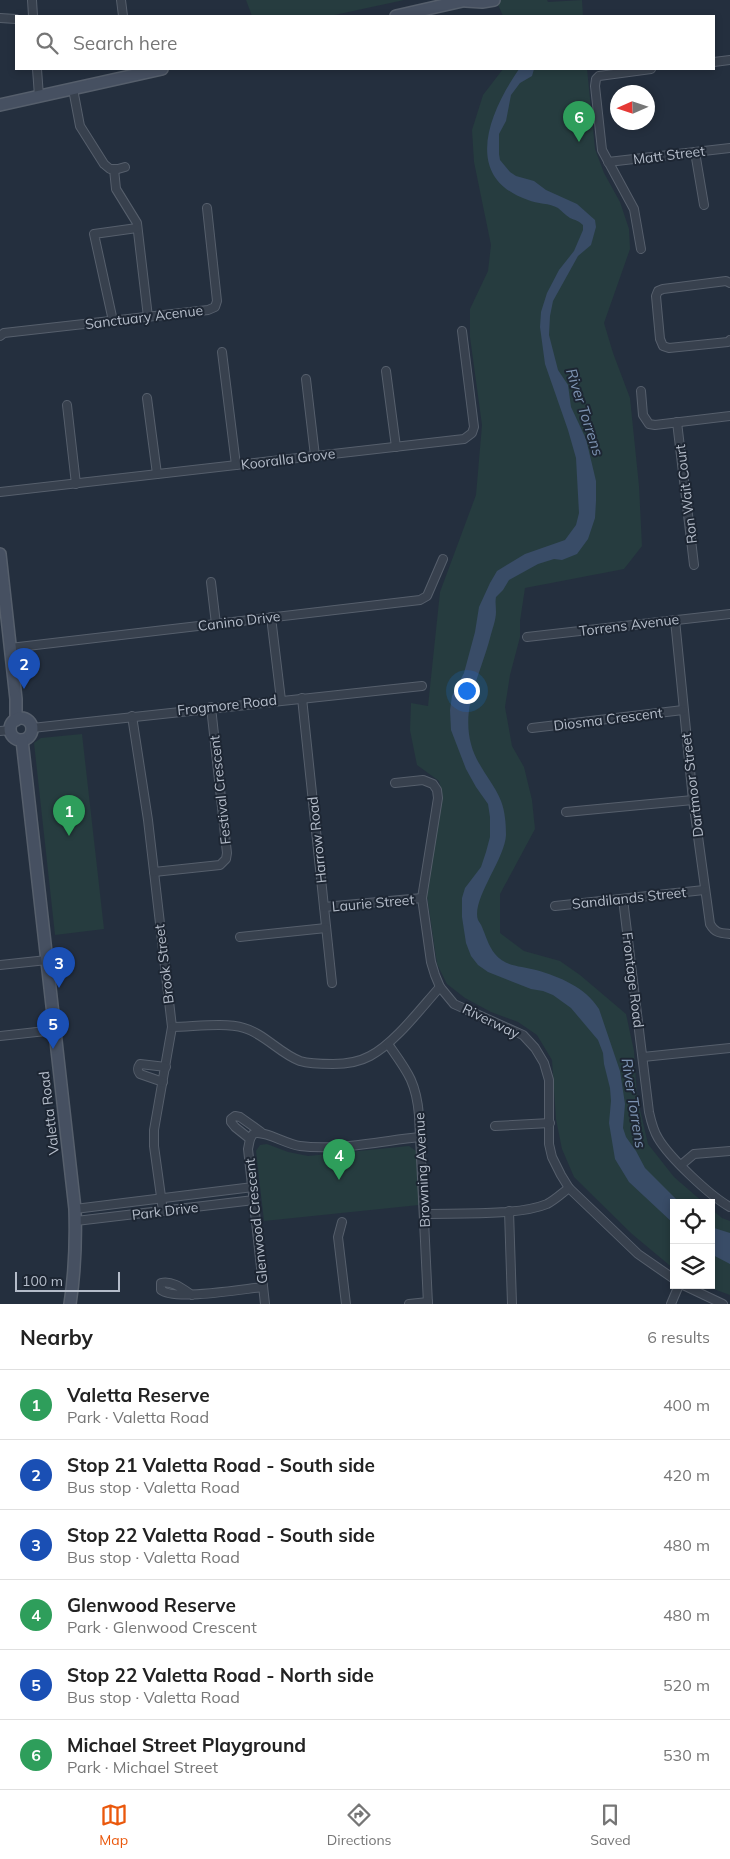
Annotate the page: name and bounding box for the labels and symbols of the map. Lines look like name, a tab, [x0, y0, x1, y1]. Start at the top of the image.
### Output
north arrow	[610, 85, 655, 130]
pin: 6	[563, 101, 595, 142]
street label: Matt Street	[632, 142, 706, 168]
street label: Sanctuary Acenue	[84, 301, 204, 333]
water label: River Torrens	[562, 366, 608, 458]
street label: Ron Wait Court	[671, 443, 701, 545]
street label: Kooralla Grove	[240, 444, 336, 474]
street label: Canino Drive	[197, 607, 281, 635]
street label: Torrens Avenue	[578, 610, 680, 640]
pin: 2	[8, 648, 40, 689]
your location	[454, 678, 480, 704]
street label: Frogmore Road	[176, 691, 278, 719]
street label: Diosma Crescent	[552, 703, 664, 735]
street label: Dartmoor Street	[677, 732, 707, 838]
street label: Festival Crescent	[205, 734, 235, 845]
pin: 1	[53, 795, 85, 836]
street label: Harrow Road	[303, 796, 331, 884]
street label: Sandilands Street	[571, 883, 687, 913]
street label: Laurie Street	[331, 890, 415, 916]
street label: Brook Street	[150, 923, 178, 1005]
street label: Frontage Road	[618, 931, 648, 1029]
pin: 3	[43, 947, 75, 988]
street label: Riverway	[460, 999, 523, 1043]
pin: 5	[37, 1008, 69, 1049]
water label: River Torrens	[617, 1057, 651, 1149]
street label: Valetta Road	[35, 1070, 63, 1156]
street label: Browning Avenue	[410, 1112, 434, 1228]
pin: 4	[323, 1139, 355, 1180]
street label: Glenwood Crescent	[240, 1157, 272, 1285]
street label: Park Drive	[131, 1198, 199, 1224]
scale bar	[15, 1269, 120, 1292]

